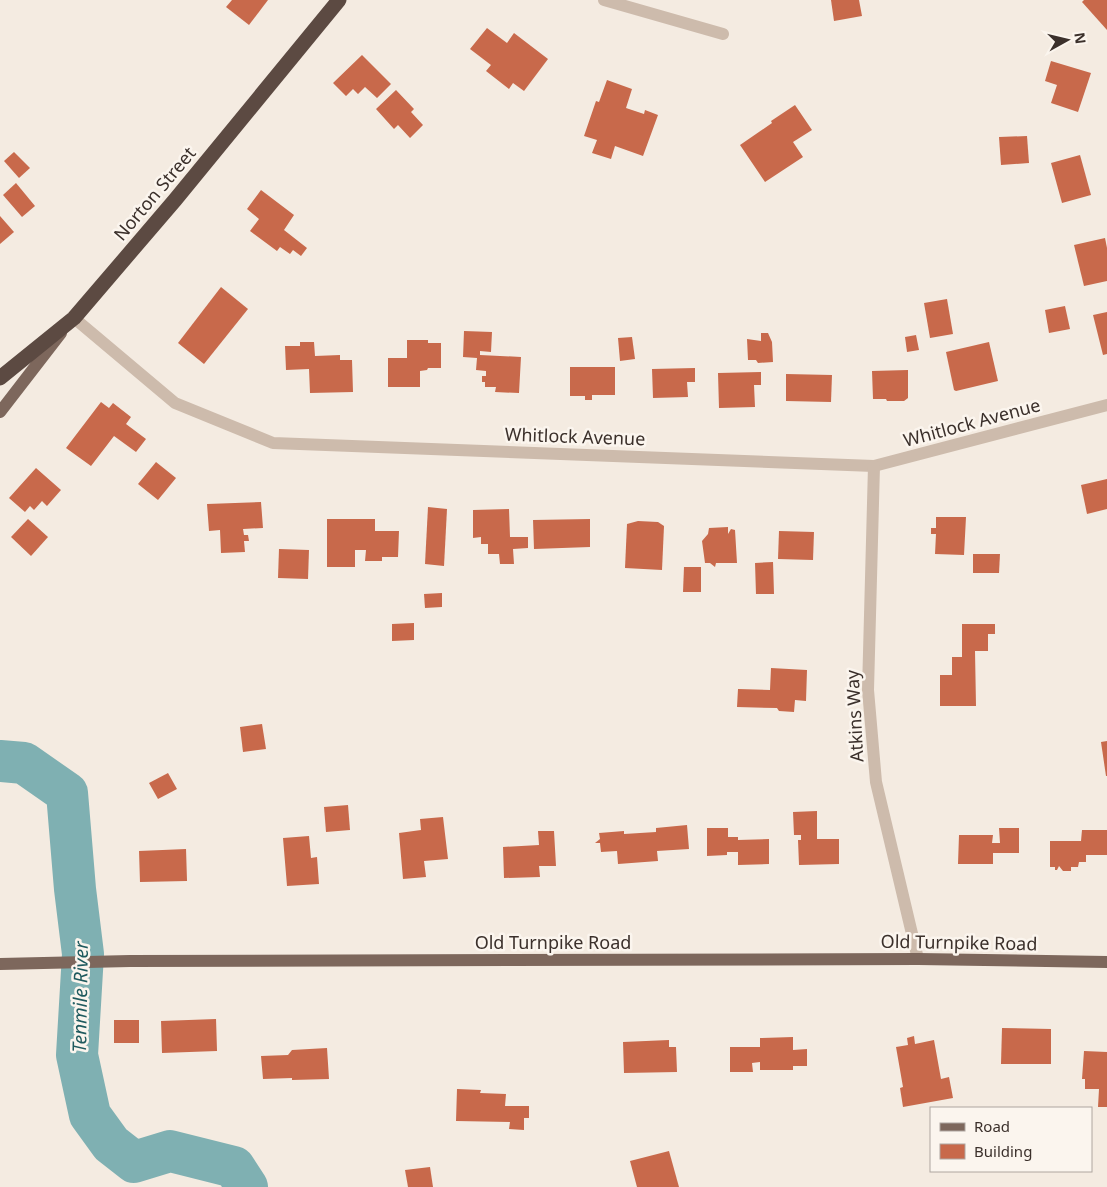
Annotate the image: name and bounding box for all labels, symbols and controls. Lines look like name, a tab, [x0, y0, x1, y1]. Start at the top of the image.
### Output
north arrow	[1042, 15, 1092, 65]
text: N	[1070, 31, 1091, 45]
street label: Norton Street	[108, 141, 201, 245]
street label: Whitlock Avenue	[901, 392, 1043, 452]
street label: Whitlock Avenue	[504, 422, 646, 450]
street label: Atkins Way	[840, 669, 868, 763]
street label: Old Turnpike Road	[880, 929, 1038, 955]
street label: Old Turnpike Road	[475, 930, 631, 954]
water label: Tenmile River	[66, 940, 94, 1053]
legend	[930, 1107, 1092, 1172]
text: Road	[974, 1116, 1010, 1136]
text: Building	[974, 1141, 1032, 1161]

